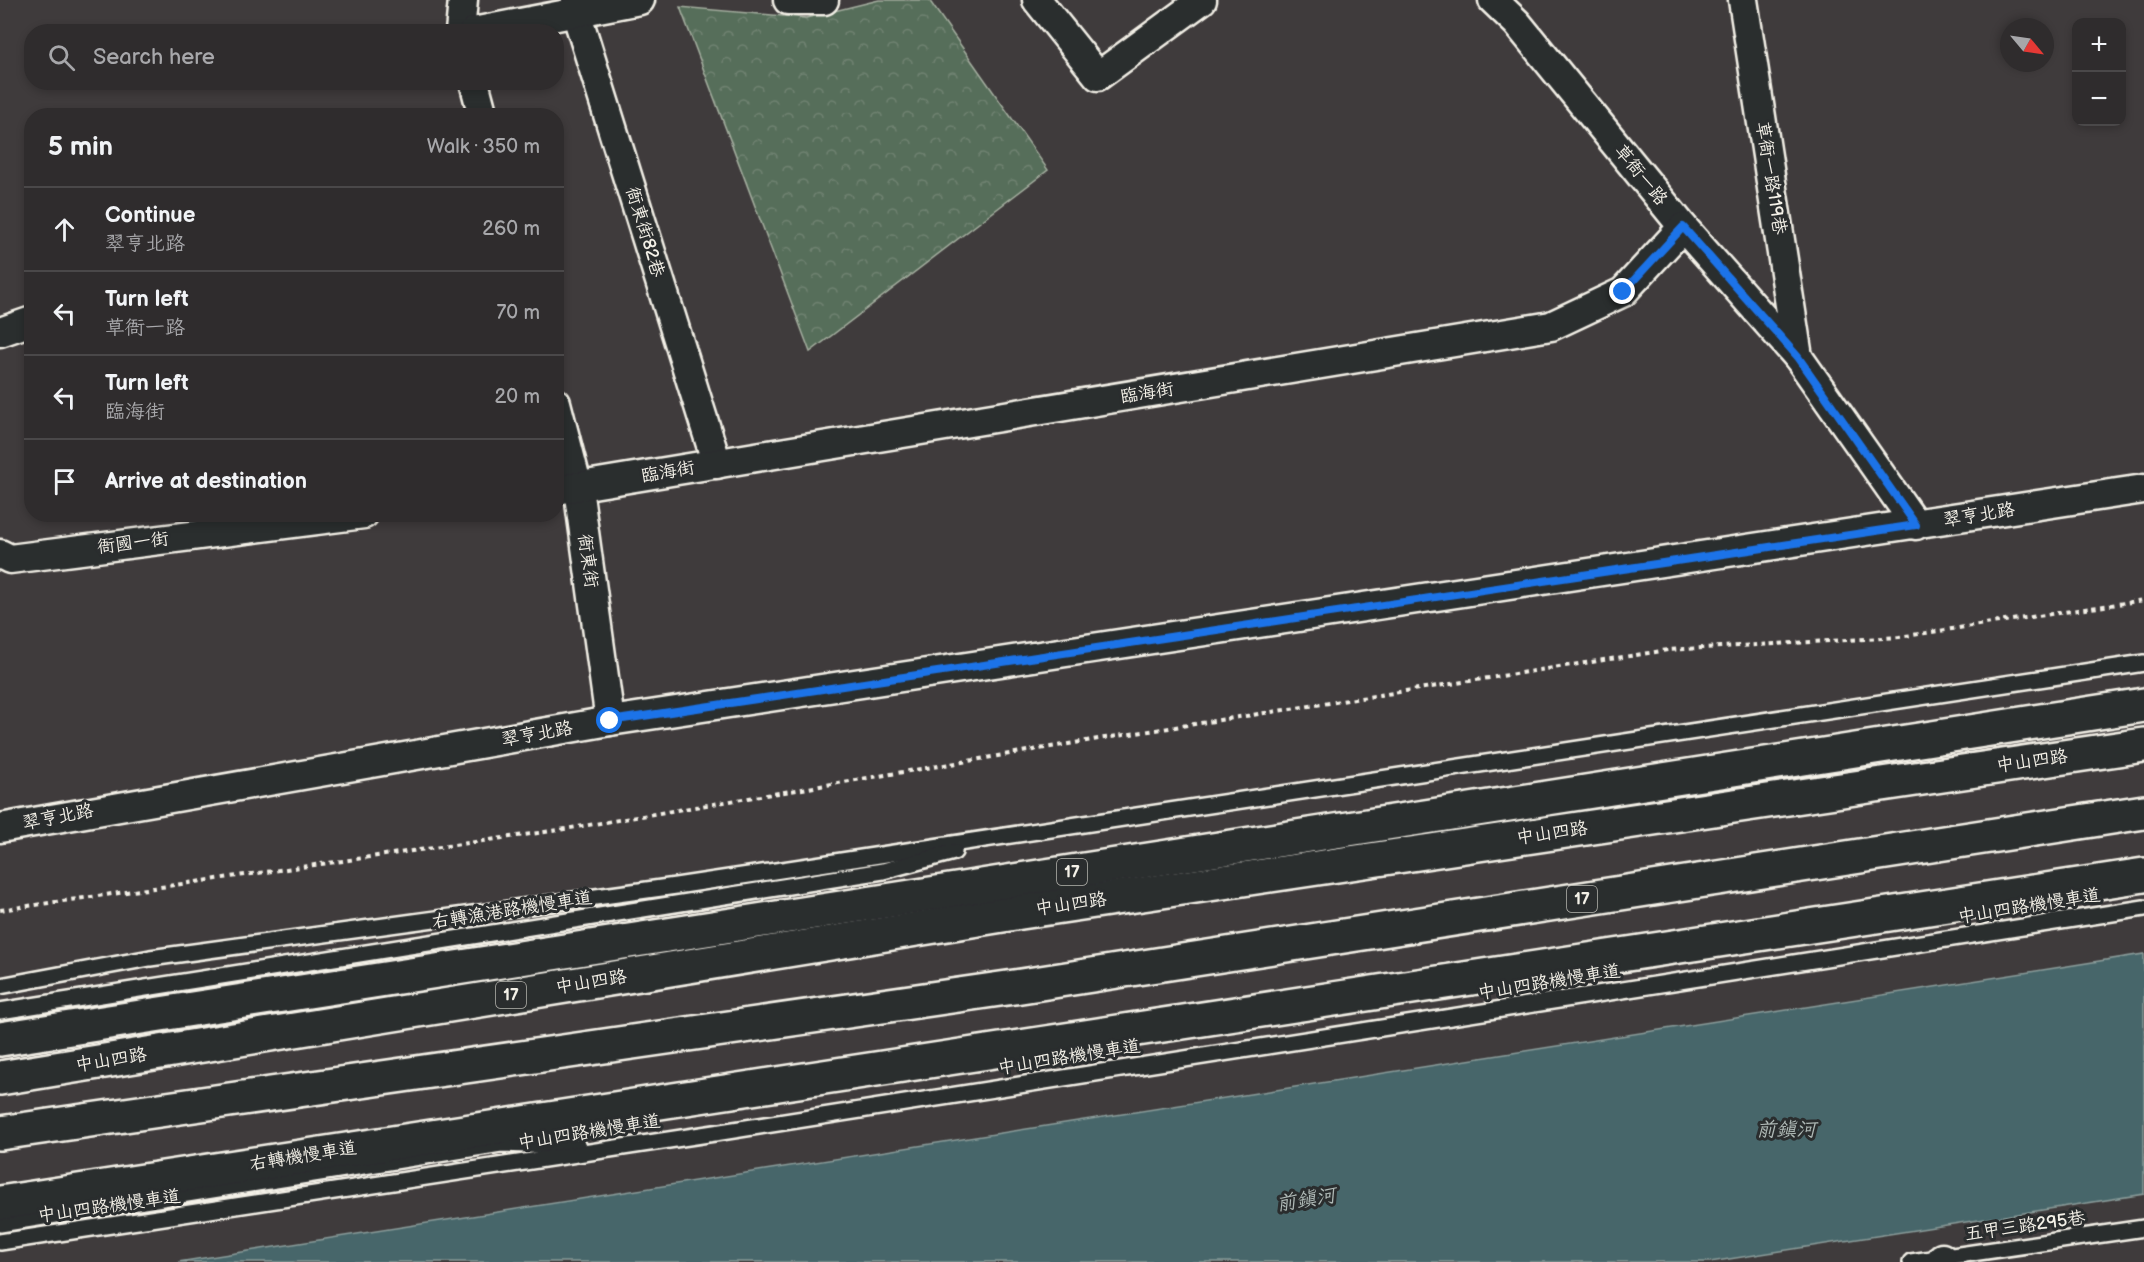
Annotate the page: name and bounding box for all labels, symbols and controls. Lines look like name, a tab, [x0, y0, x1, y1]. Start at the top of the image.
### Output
north arrow	[2000, 18, 2054, 72]
map controls	[2072, 18, 2126, 126]
button: +	[2072, 18, 2126, 72]
search box	[24, 24, 564, 90]
icon: search	[45, 41, 78, 74]
text: Search here	[93, 44, 215, 71]
button: −	[2072, 72, 2126, 126]
street label: 草衙一路119巷	[1752, 120, 1790, 236]
text: 5 min	[48, 132, 113, 163]
text: Walk · 350 m	[427, 135, 540, 159]
street label: 草衙一路	[1610, 140, 1672, 210]
street label: 衙東街82巷	[621, 184, 669, 280]
text: Continue	[105, 202, 195, 229]
icon: ahead	[48, 213, 81, 246]
text: 260 m	[482, 217, 540, 241]
text: 翠亨北路	[105, 232, 185, 256]
route end	[1609, 278, 1635, 304]
text: Turn left	[105, 286, 189, 313]
icon: left	[48, 297, 81, 330]
text: 70 m	[496, 301, 540, 325]
text: 草衙一路	[105, 316, 185, 340]
text: Turn left	[105, 370, 189, 397]
street label: 臨海街	[1119, 378, 1175, 408]
icon: left	[48, 381, 81, 414]
text: 20 m	[495, 385, 540, 409]
text: 臨海街	[105, 400, 165, 424]
street label: 臨海街	[640, 457, 696, 487]
icon: arrive	[48, 465, 81, 498]
text: Arrive at destination	[105, 468, 307, 495]
street label: 翠亨北路	[1942, 499, 2016, 531]
street label: 衙國一街	[96, 528, 170, 558]
street label: 衙東街	[574, 533, 602, 589]
route start	[596, 707, 622, 733]
street label: 翠亨北路	[500, 717, 574, 751]
street label: 中山四路	[1995, 746, 2069, 776]
street label: 翠亨北路	[21, 800, 95, 834]
street label: 中山四路	[1515, 818, 1589, 848]
road number: 17	[1057, 859, 1087, 885]
street label: 中山四路機慢車道	[1956, 884, 2102, 928]
road number: 17	[1567, 886, 1597, 912]
street label: 右轉漁港路機慢車道	[430, 887, 594, 933]
street label: 中山四路	[1034, 889, 1108, 919]
street label: 中山四路機慢車道	[1476, 960, 1622, 1004]
street label: 中山四路	[554, 966, 628, 998]
road number: 17	[496, 982, 526, 1008]
street label: 中山四路機慢車道	[996, 1035, 1142, 1079]
street label: 中山四路	[74, 1044, 148, 1076]
street label: 中山四路機慢車道	[516, 1110, 662, 1154]
water label: 前鎮河	[1756, 1118, 1819, 1142]
street label: 右轉機慢車道	[248, 1137, 358, 1175]
water label: 前鎮河	[1274, 1183, 1340, 1217]
street label: 中山四路機慢車道	[36, 1186, 182, 1226]
street label: 五甲三路295巷	[1963, 1207, 2087, 1245]

